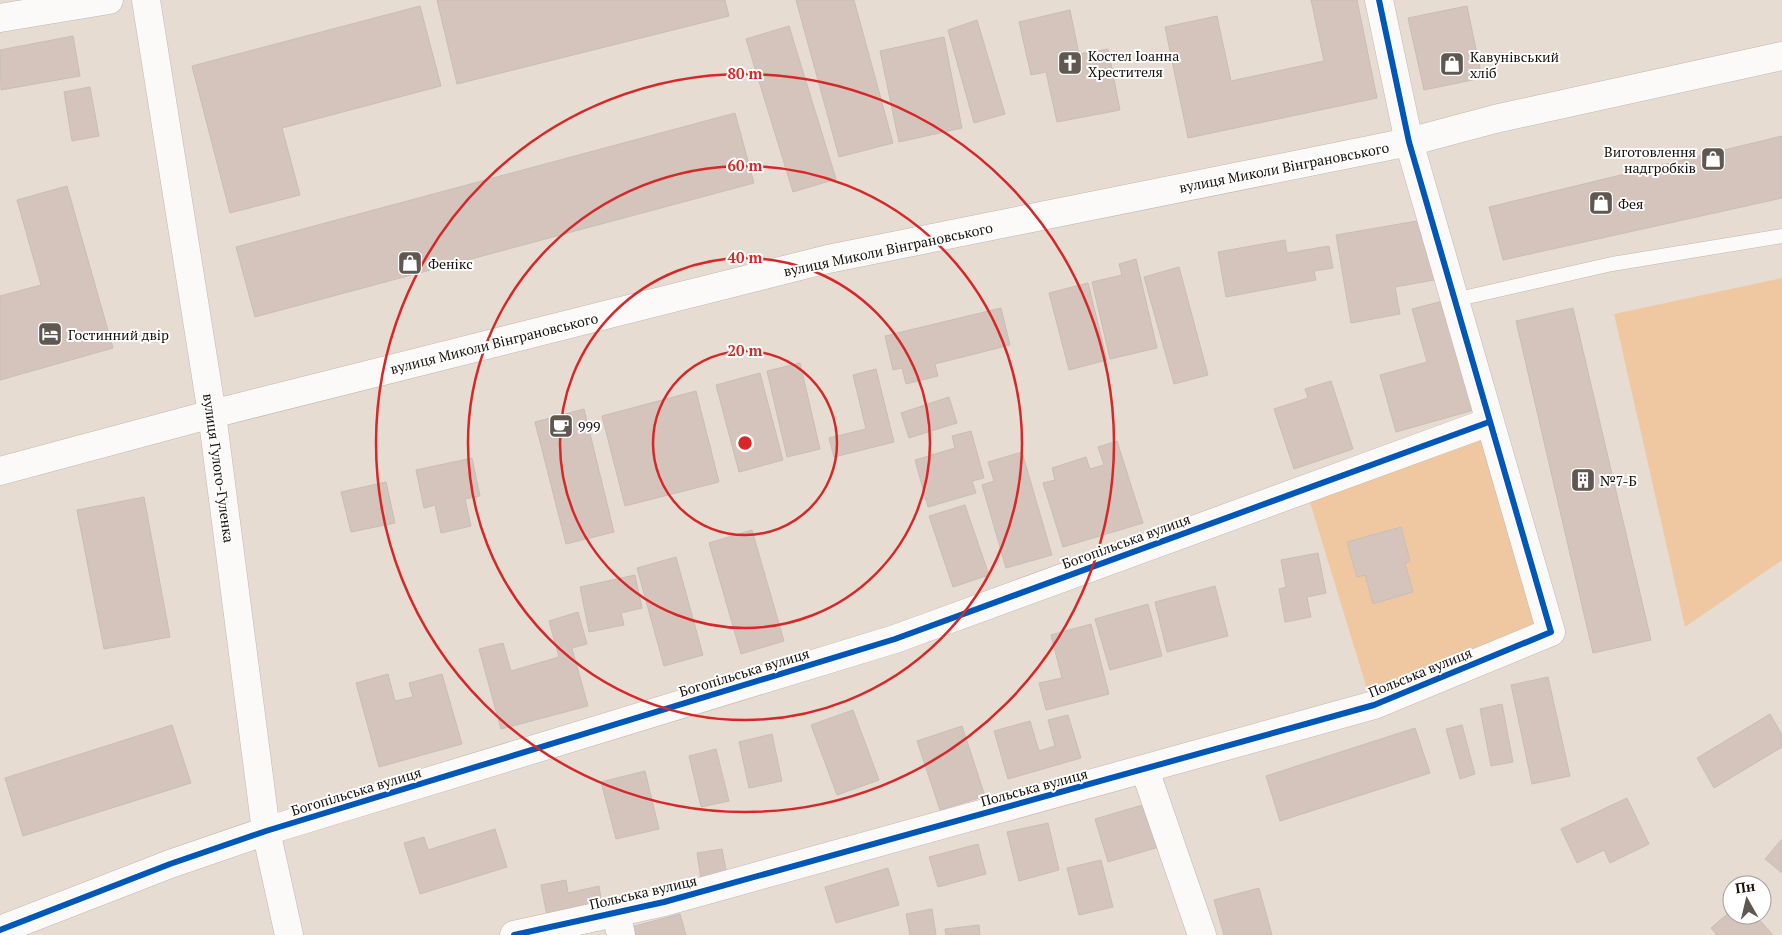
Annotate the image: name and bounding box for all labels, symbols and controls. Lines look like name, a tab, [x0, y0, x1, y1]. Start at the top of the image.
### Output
place label: Костел Іоанна Хрестителя	[1088, 46, 1179, 81]
place label: Кавунівський хліб	[1470, 47, 1560, 82]
church icon: Костел Іоанна Хрестителя	[1057, 50, 1083, 76]
shop icon: Кавунівський хліб	[1439, 51, 1465, 77]
text: 80 m	[728, 63, 763, 83]
street label: вулиця Миколи Вінграновського	[1177, 137, 1391, 197]
place label: Виготовлення надгробків	[1604, 142, 1696, 177]
shop icon: Виготовлення надгробків	[1700, 146, 1726, 172]
text: 60 m	[728, 155, 763, 175]
shop icon: Фея	[1588, 190, 1614, 216]
place label: Фея	[1618, 194, 1643, 213]
street label: вулиця Миколи Вінграновського	[782, 217, 995, 280]
text: 40 m	[728, 247, 763, 267]
shop icon: Фенікс	[397, 250, 423, 276]
place label: Фенікс	[428, 254, 473, 273]
street label: вулиця Миколи Вінграновського	[388, 308, 600, 378]
hotel icon: Гостинний двір	[37, 321, 63, 347]
place label: Гостинний двір	[68, 325, 169, 344]
text: 20 m	[728, 340, 763, 360]
street label: вулиця Гулого-Гуленка	[199, 392, 239, 544]
cafe icon: 999	[548, 413, 574, 439]
place label: 999	[578, 417, 600, 436]
centre of rings	[736, 434, 754, 452]
building icon: №7-Б	[1570, 467, 1596, 493]
place label: №7-Б	[1600, 471, 1637, 490]
street label: Богопільська вулиця	[1059, 509, 1193, 573]
street label: Богопільська вулиця	[677, 643, 811, 701]
street label: Польська вулиця	[1365, 643, 1475, 701]
street label: Богопільська вулиця	[289, 762, 423, 820]
street label: Польська вулиця	[978, 764, 1090, 810]
street label: Польська вулиця	[587, 870, 699, 914]
north arrow	[1722, 875, 1772, 925]
text: Пн	[1734, 876, 1756, 897]

